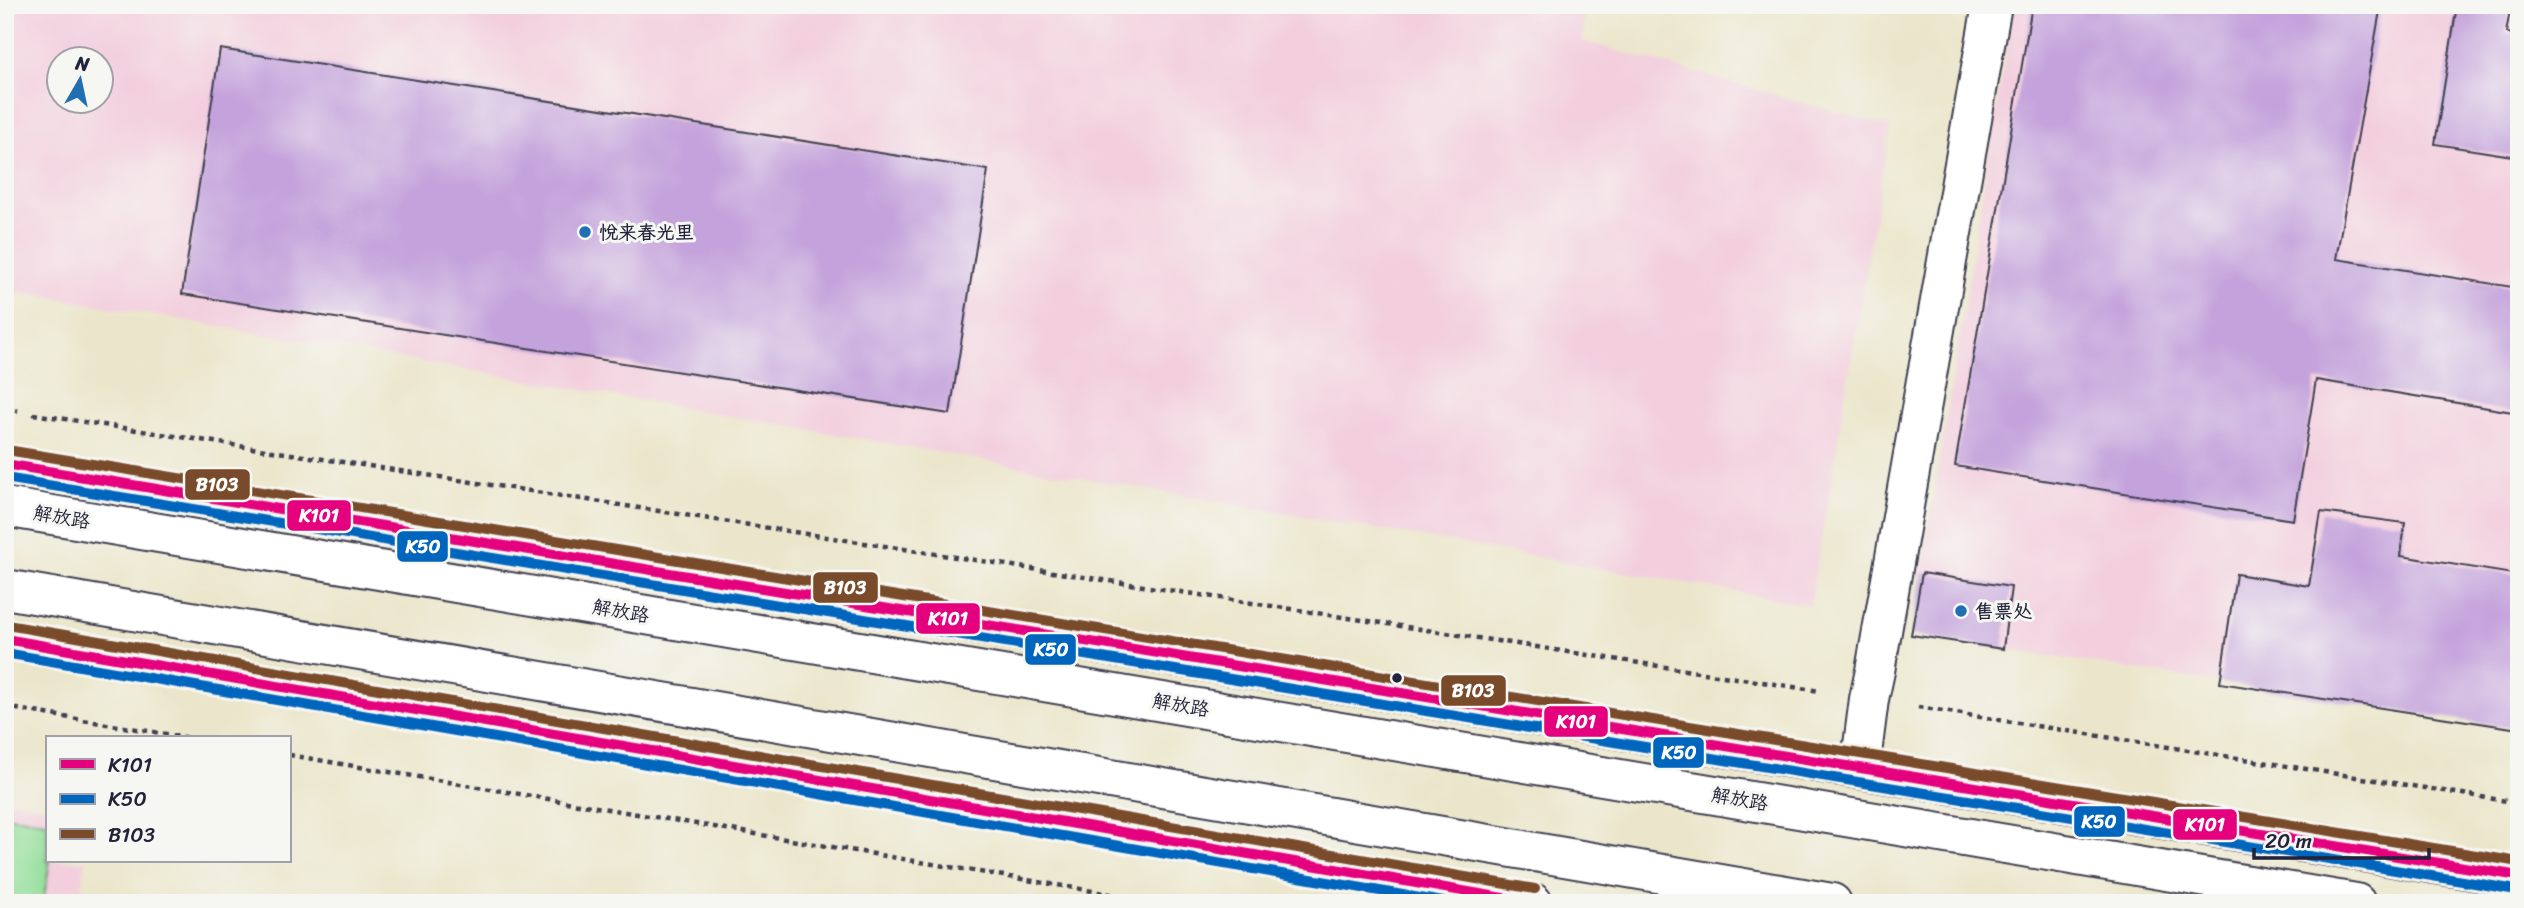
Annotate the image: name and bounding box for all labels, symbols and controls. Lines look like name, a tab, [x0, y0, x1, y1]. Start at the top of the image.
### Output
north arrow	[46, 46, 116, 116]
text: N	[73, 46, 92, 81]
place label: 悦来春光里	[599, 216, 694, 249]
marker: 悦来春光里	[577, 224, 593, 240]
line badge: B103	[184, 468, 251, 501]
text: B103	[196, 468, 239, 501]
street label: 解放路	[31, 496, 93, 538]
line badge: K101	[286, 499, 352, 532]
text: K101	[298, 499, 339, 532]
line badge: K50	[396, 530, 449, 563]
text: K50	[404, 530, 441, 563]
line badge: B103	[812, 571, 879, 604]
text: B103	[824, 571, 867, 604]
street label: 解放路	[590, 590, 652, 632]
place label: 售票处	[1975, 595, 2032, 628]
line badge: K101	[915, 602, 981, 635]
text: K101	[927, 602, 968, 635]
marker: 售票处	[1953, 603, 1969, 619]
line badge: K50	[1024, 633, 1077, 666]
text: K50	[1032, 633, 1069, 666]
unlabelled marker	[1390, 671, 1404, 685]
line badge: B103	[1440, 674, 1507, 707]
text: B103	[1452, 674, 1495, 707]
street label: 解放路	[1150, 684, 1212, 726]
line badge: K101	[1543, 705, 1609, 738]
text: K101	[1555, 705, 1596, 738]
legend	[46, 736, 290, 862]
line badge: K50	[1652, 736, 1705, 769]
text: K50	[1660, 736, 1697, 769]
text: K101	[108, 746, 152, 784]
street label: 解放路	[1709, 778, 1771, 820]
text: K50	[108, 780, 147, 818]
line badge: K50	[2073, 805, 2126, 838]
text: K50	[2080, 805, 2117, 838]
line badge: K101	[2172, 808, 2238, 841]
text: K101	[2184, 808, 2225, 841]
text: B103	[108, 816, 156, 854]
scale bar	[2254, 817, 2430, 861]
text: 20 m	[2265, 822, 2312, 860]

